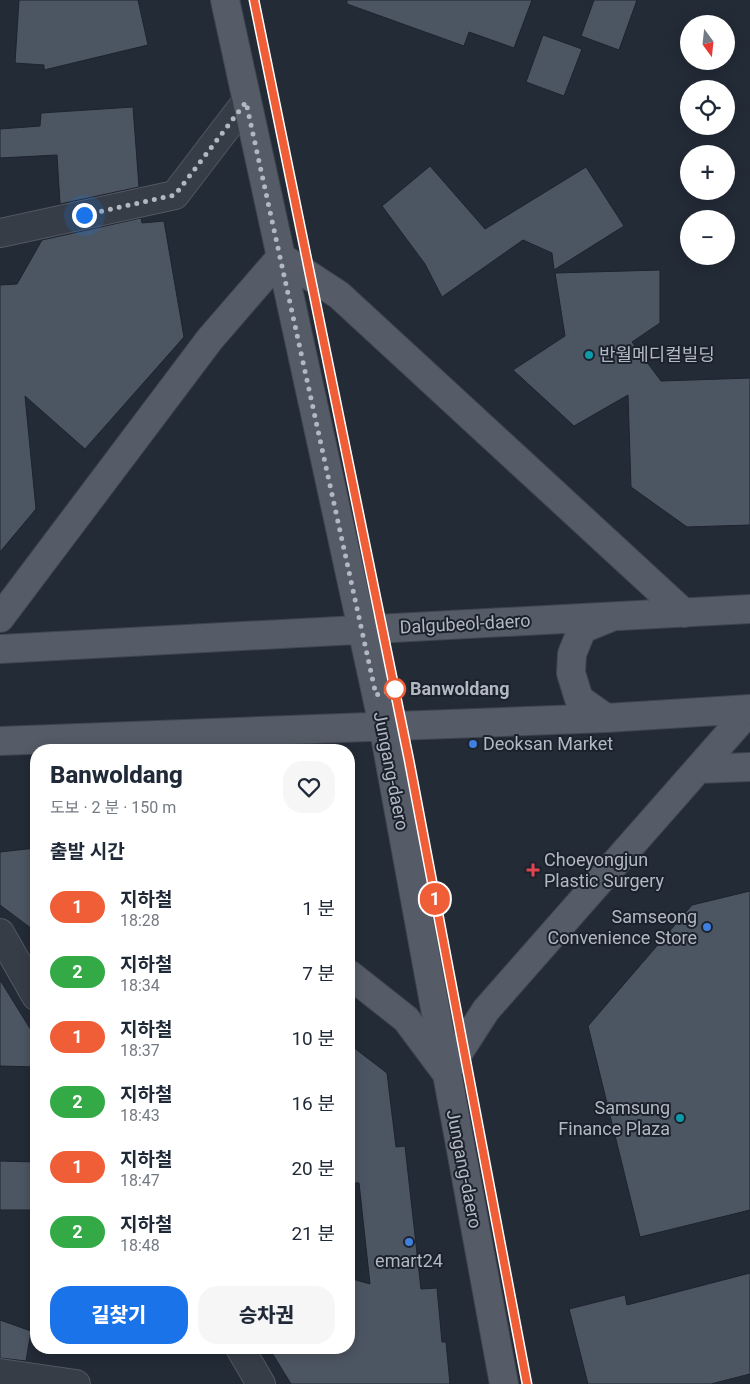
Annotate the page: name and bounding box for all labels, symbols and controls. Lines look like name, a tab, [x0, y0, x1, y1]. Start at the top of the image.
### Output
north arrow	[680, 15, 735, 70]
map controls	[680, 15, 735, 265]
button: locate	[680, 80, 735, 135]
button: +	[680, 145, 735, 200]
your location	[72, 203, 97, 228]
button: −	[680, 210, 735, 265]
place label: 반월메디컬빌딩	[599, 344, 715, 365]
marker: 반월메디컬빌딩	[583, 349, 595, 361]
street label: Dalgubeol-daero	[399, 610, 531, 637]
marker: Banwoldang	[384, 678, 406, 700]
place label: Banwoldang	[410, 678, 510, 699]
street label: Jungang-daero	[370, 710, 413, 832]
place label: Deoksan Market	[483, 733, 613, 754]
marker: Deoksan Market	[467, 738, 479, 750]
text: Banwoldang	[50, 761, 183, 789]
button: heart	[283, 761, 335, 813]
text: 도보 · 2 분 · 150 m	[50, 798, 176, 817]
text: 출발 시간	[50, 840, 125, 863]
place label: Choeyongjun Plastic Surgery	[544, 849, 664, 891]
marker: Choeyongjun Plastic Surgery	[526, 863, 540, 877]
line badge: 1	[419, 883, 451, 915]
text: 지하철	[120, 888, 172, 911]
text: 1	[430, 888, 440, 909]
text: 1	[72, 896, 83, 917]
text: 1 분	[302, 897, 335, 920]
place label: Samseong Convenience Store	[548, 906, 697, 948]
text: 18:28	[120, 911, 160, 930]
marker: Samseong Convenience Store	[701, 921, 713, 933]
text: 지하철	[120, 953, 172, 976]
text: 2	[72, 961, 83, 982]
text: 7 분	[302, 962, 335, 985]
text: 18:34	[120, 976, 160, 995]
text: 지하철	[120, 1018, 172, 1041]
text: 1	[72, 1026, 83, 1047]
text: 10 분	[291, 1027, 335, 1050]
text: 18:37	[120, 1041, 160, 1060]
text: 지하철	[120, 1083, 172, 1106]
text: 2	[72, 1091, 83, 1112]
text: 16 분	[291, 1092, 335, 1115]
place label: Samsung Finance Plaza	[558, 1097, 670, 1139]
text: 18:43	[120, 1106, 160, 1125]
street label: Jungang-daero	[443, 1108, 486, 1230]
marker: Samsung Finance Plaza	[674, 1112, 686, 1124]
text: 지하철	[120, 1148, 172, 1171]
text: 1	[72, 1156, 83, 1177]
text: 20 분	[291, 1157, 335, 1180]
text: 18:47	[120, 1171, 160, 1190]
text: 지하철	[120, 1213, 172, 1236]
text: 2	[72, 1221, 83, 1242]
text: 21 분	[291, 1222, 335, 1245]
text: 18:48	[120, 1236, 160, 1255]
marker: emart24	[403, 1236, 415, 1248]
place label: emart24	[375, 1250, 443, 1271]
button: 길찾기	[50, 1286, 188, 1344]
button: 승차권	[198, 1286, 335, 1344]

